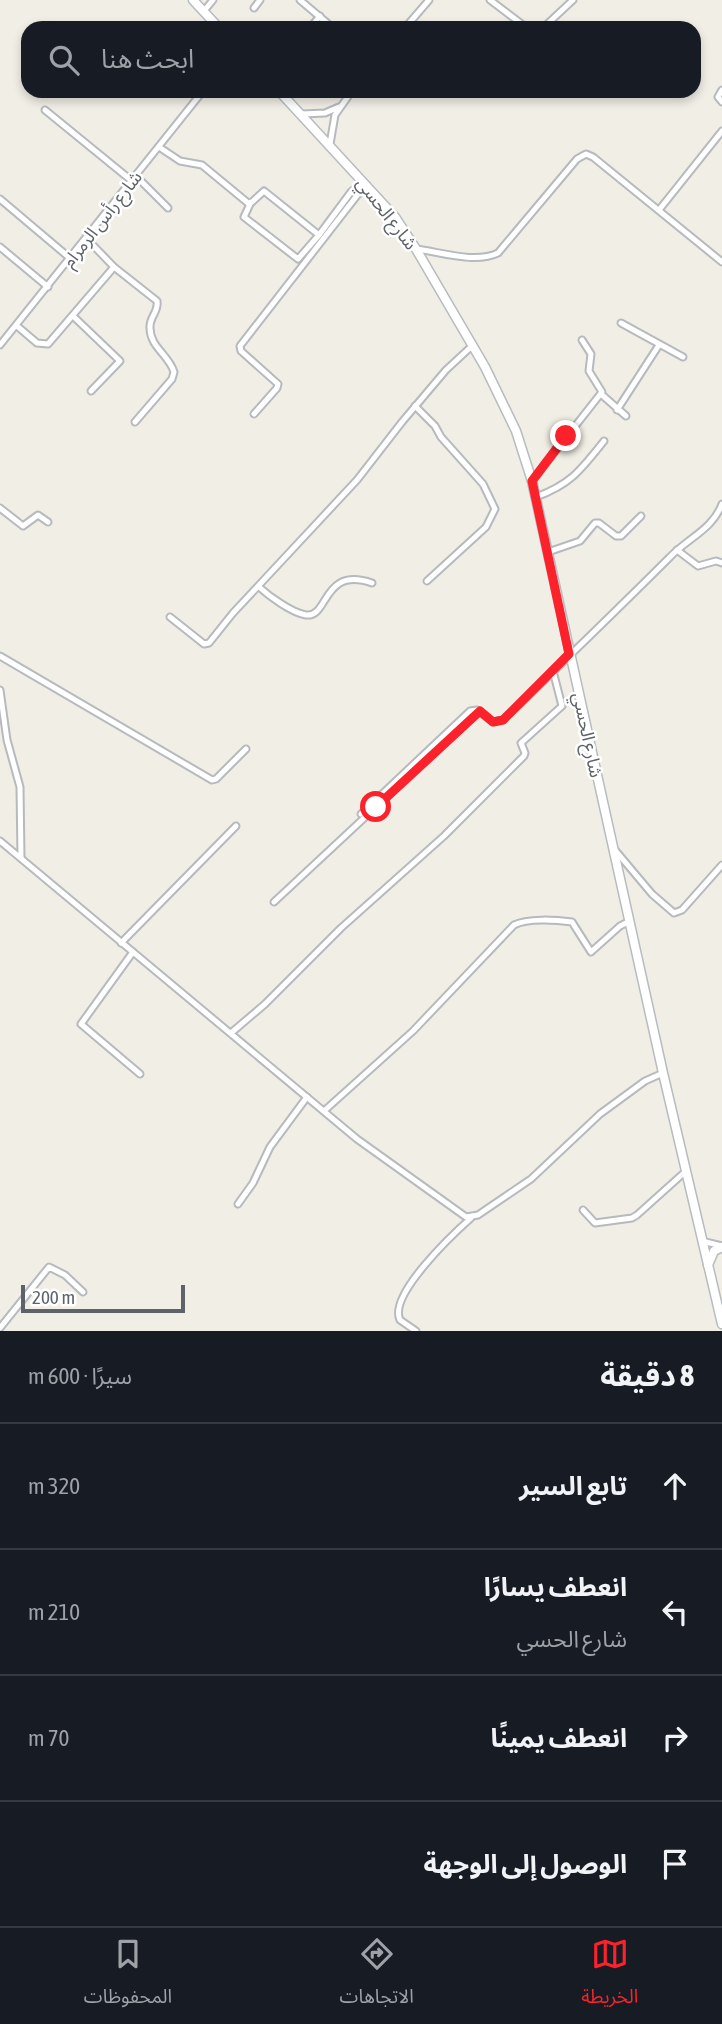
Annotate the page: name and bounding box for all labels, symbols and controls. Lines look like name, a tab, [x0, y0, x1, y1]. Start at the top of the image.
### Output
search box	[21, 21, 701, 98]
icon: search	[45, 41, 83, 79]
text: ابحث هنا	[101, 44, 194, 74]
street label: شارع رأس الرمرام	[58, 166, 149, 274]
street label: شارع الحسي	[349, 172, 422, 256]
route end	[550, 420, 581, 451]
street label: شارع الحسي	[565, 690, 607, 780]
route start	[360, 791, 391, 822]
scale bar	[21, 1282, 186, 1314]
text: 200 m	[32, 1286, 75, 1308]
text: 8 دقيقة	[600, 1358, 694, 1392]
text: سيرًا · 600 m	[28, 1363, 132, 1389]
icon: ahead	[656, 1467, 694, 1505]
text: تابع السير	[519, 1471, 627, 1501]
text: 320 m	[28, 1473, 80, 1499]
text: انعطف يسارًا	[484, 1572, 627, 1602]
icon: left	[656, 1593, 694, 1631]
text: 210 m	[28, 1599, 80, 1625]
text: شارع الحسي	[516, 1626, 627, 1652]
icon: right	[656, 1719, 694, 1757]
text: انعطف يمينًا	[490, 1723, 627, 1753]
text: 70 m	[28, 1725, 69, 1751]
icon: arrive	[656, 1845, 694, 1883]
text: الوصول إلى الوجهة	[424, 1849, 627, 1879]
tab: المحفوظات	[84, 1935, 172, 2017]
tab: الاتجاهات	[340, 1935, 414, 2017]
tab: الخريطة	[581, 1935, 638, 2017]

